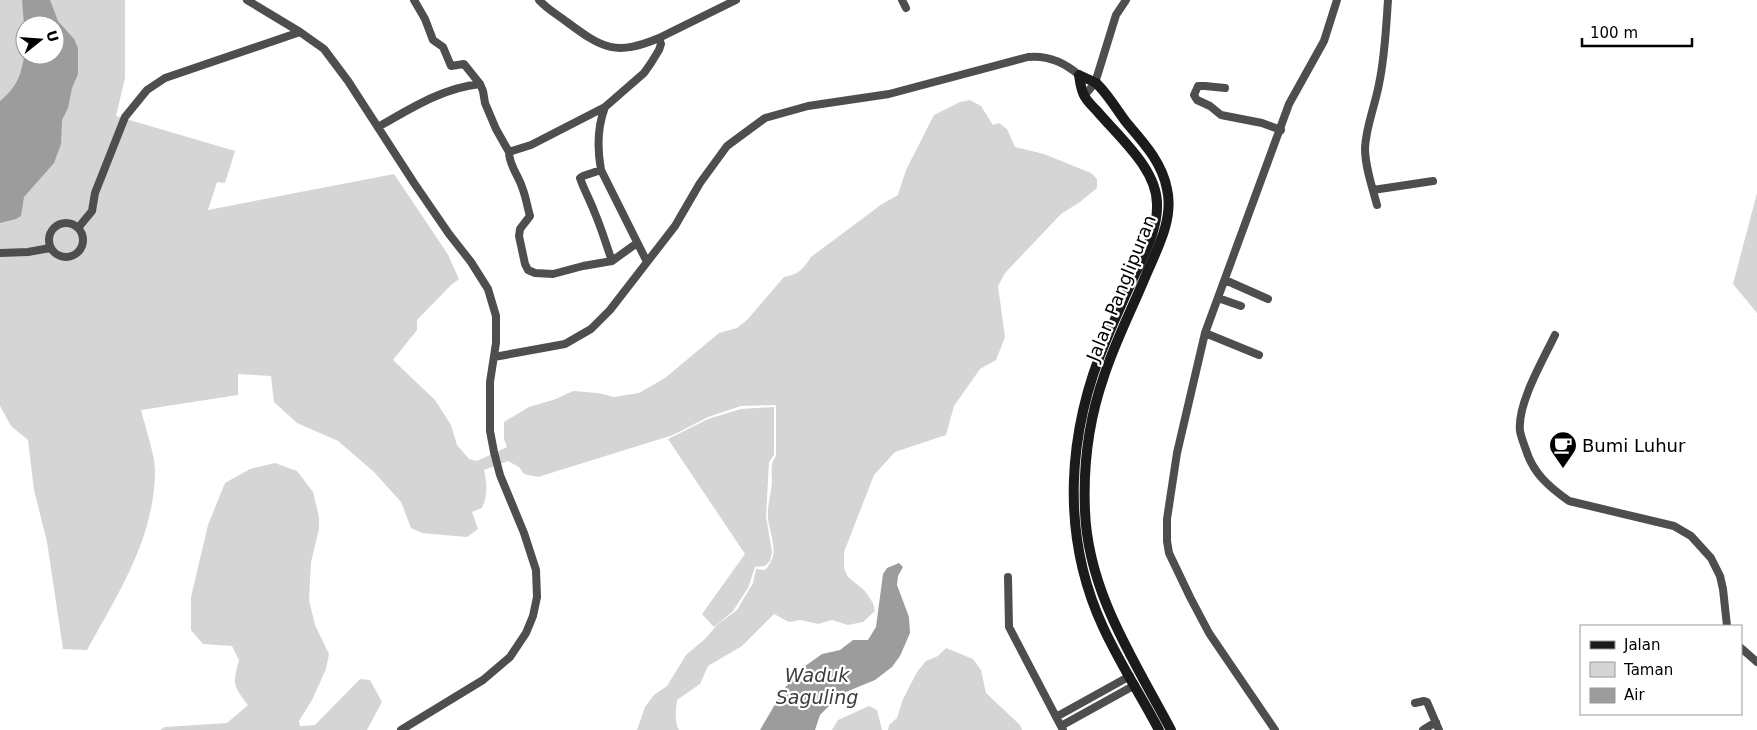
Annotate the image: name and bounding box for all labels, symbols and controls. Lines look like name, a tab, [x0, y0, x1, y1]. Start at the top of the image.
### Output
north arrow	[15, 15, 65, 65]
scale bar	[1582, 15, 1692, 47]
text: 100 m	[1590, 24, 1638, 42]
text: U	[43, 28, 62, 44]
street label: Jalan Panglipuran	[1082, 212, 1160, 365]
cafe icon: Bumi Luhur	[1548, 430, 1578, 469]
place label: Bumi Luhur	[1582, 435, 1686, 456]
legend	[1580, 625, 1742, 715]
text: Jalan	[1623, 636, 1660, 654]
text: Taman	[1623, 661, 1673, 679]
water label: Waduk Saguling	[776, 664, 858, 708]
text: Air	[1624, 686, 1645, 704]

